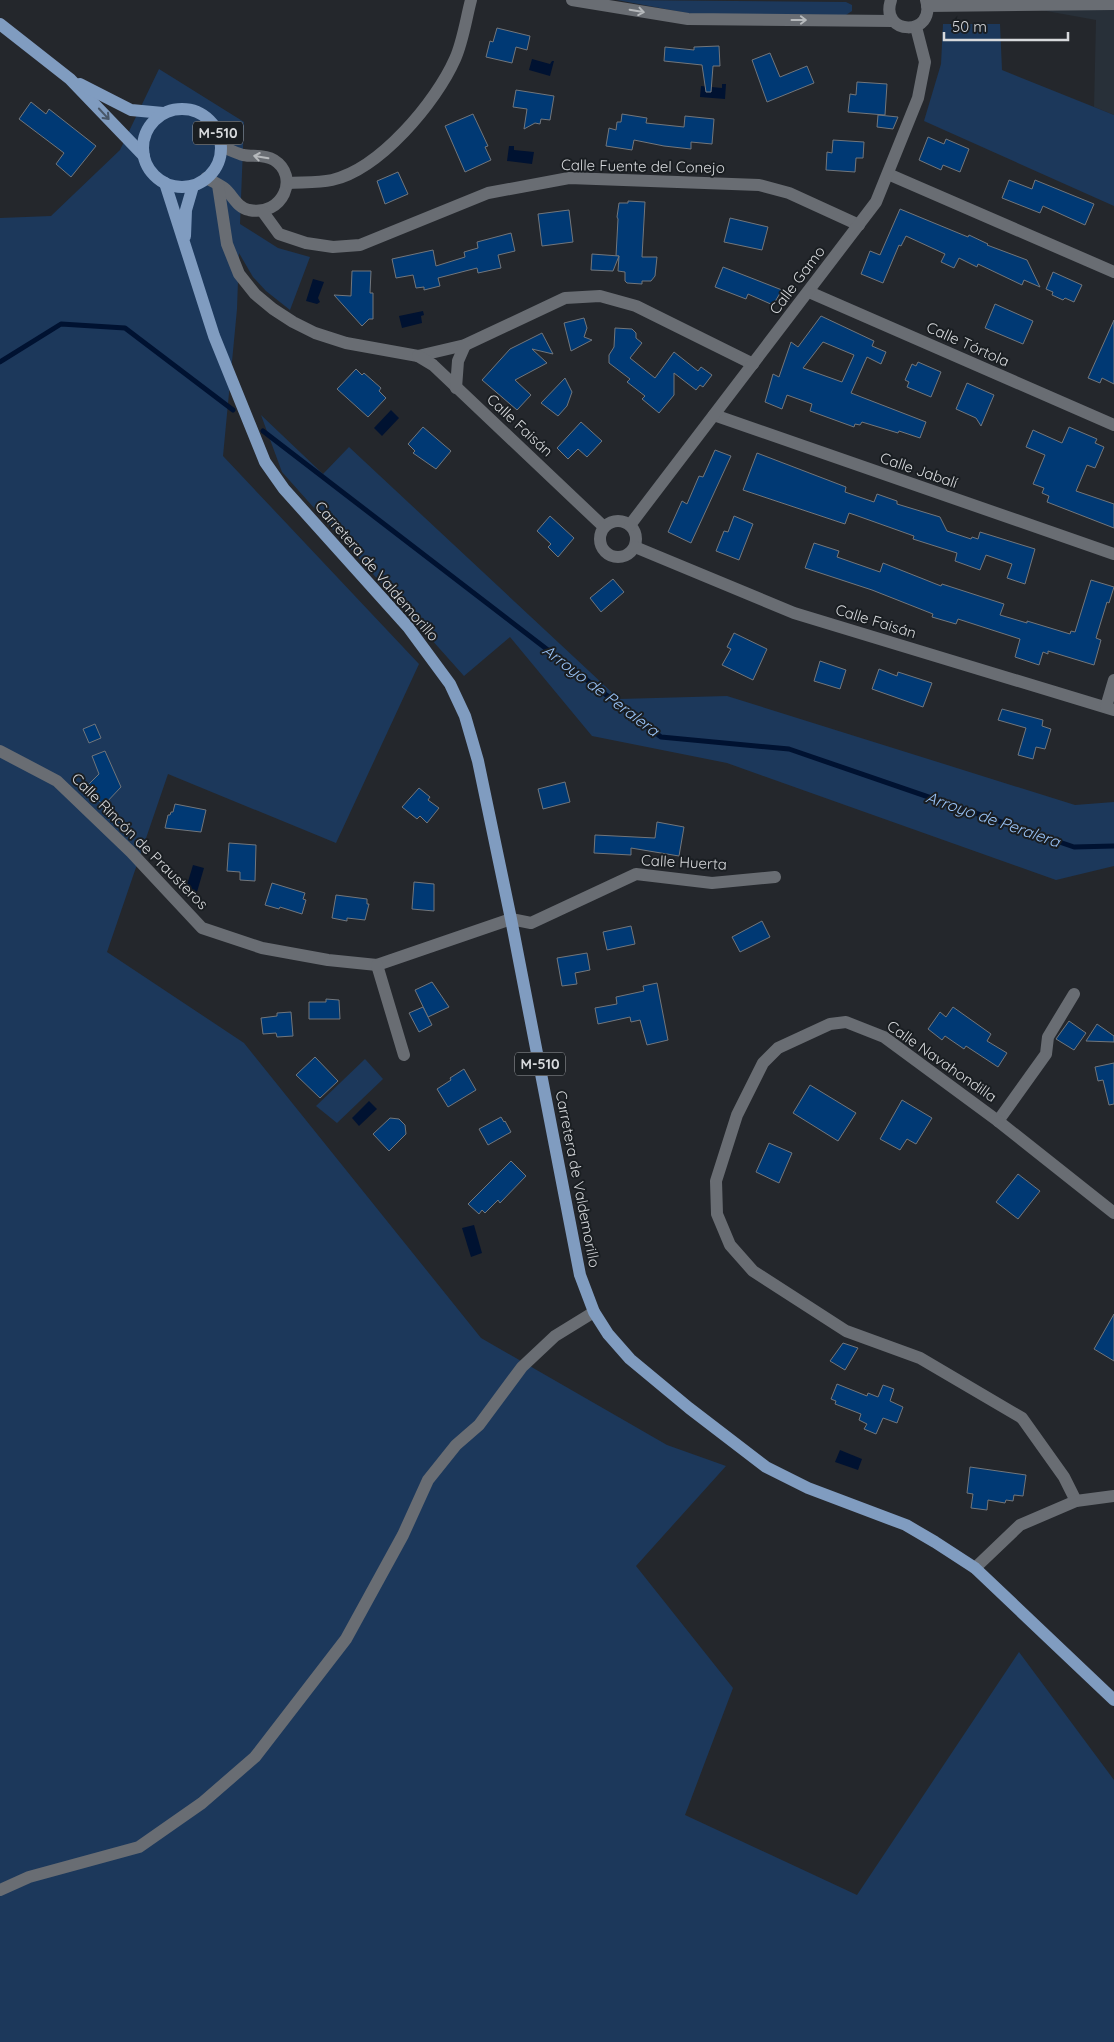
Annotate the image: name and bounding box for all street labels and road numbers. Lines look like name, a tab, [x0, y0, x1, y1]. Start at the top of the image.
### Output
road number: M-510	[193, 122, 243, 144]
street label: Calle Fuente del Conejo	[561, 155, 725, 177]
street label: Calle Gamo	[765, 242, 829, 318]
street label: Calle Tórtola	[924, 317, 1012, 371]
street label: Calle Faisán	[483, 390, 557, 460]
street label: Calle Jabalí	[878, 448, 961, 492]
street label: Carretera de Valdemorillo	[311, 497, 443, 645]
street label: Calle Faisán	[833, 600, 919, 642]
street label: Calle Rincón de Prausteros	[68, 769, 212, 913]
street label: Calle Huerta	[641, 850, 727, 874]
street label: Calle Navahondilla	[883, 1016, 1001, 1106]
road number: M-510	[515, 1052, 565, 1076]
street label: Carretera de Valdemorillo	[552, 1089, 604, 1269]

